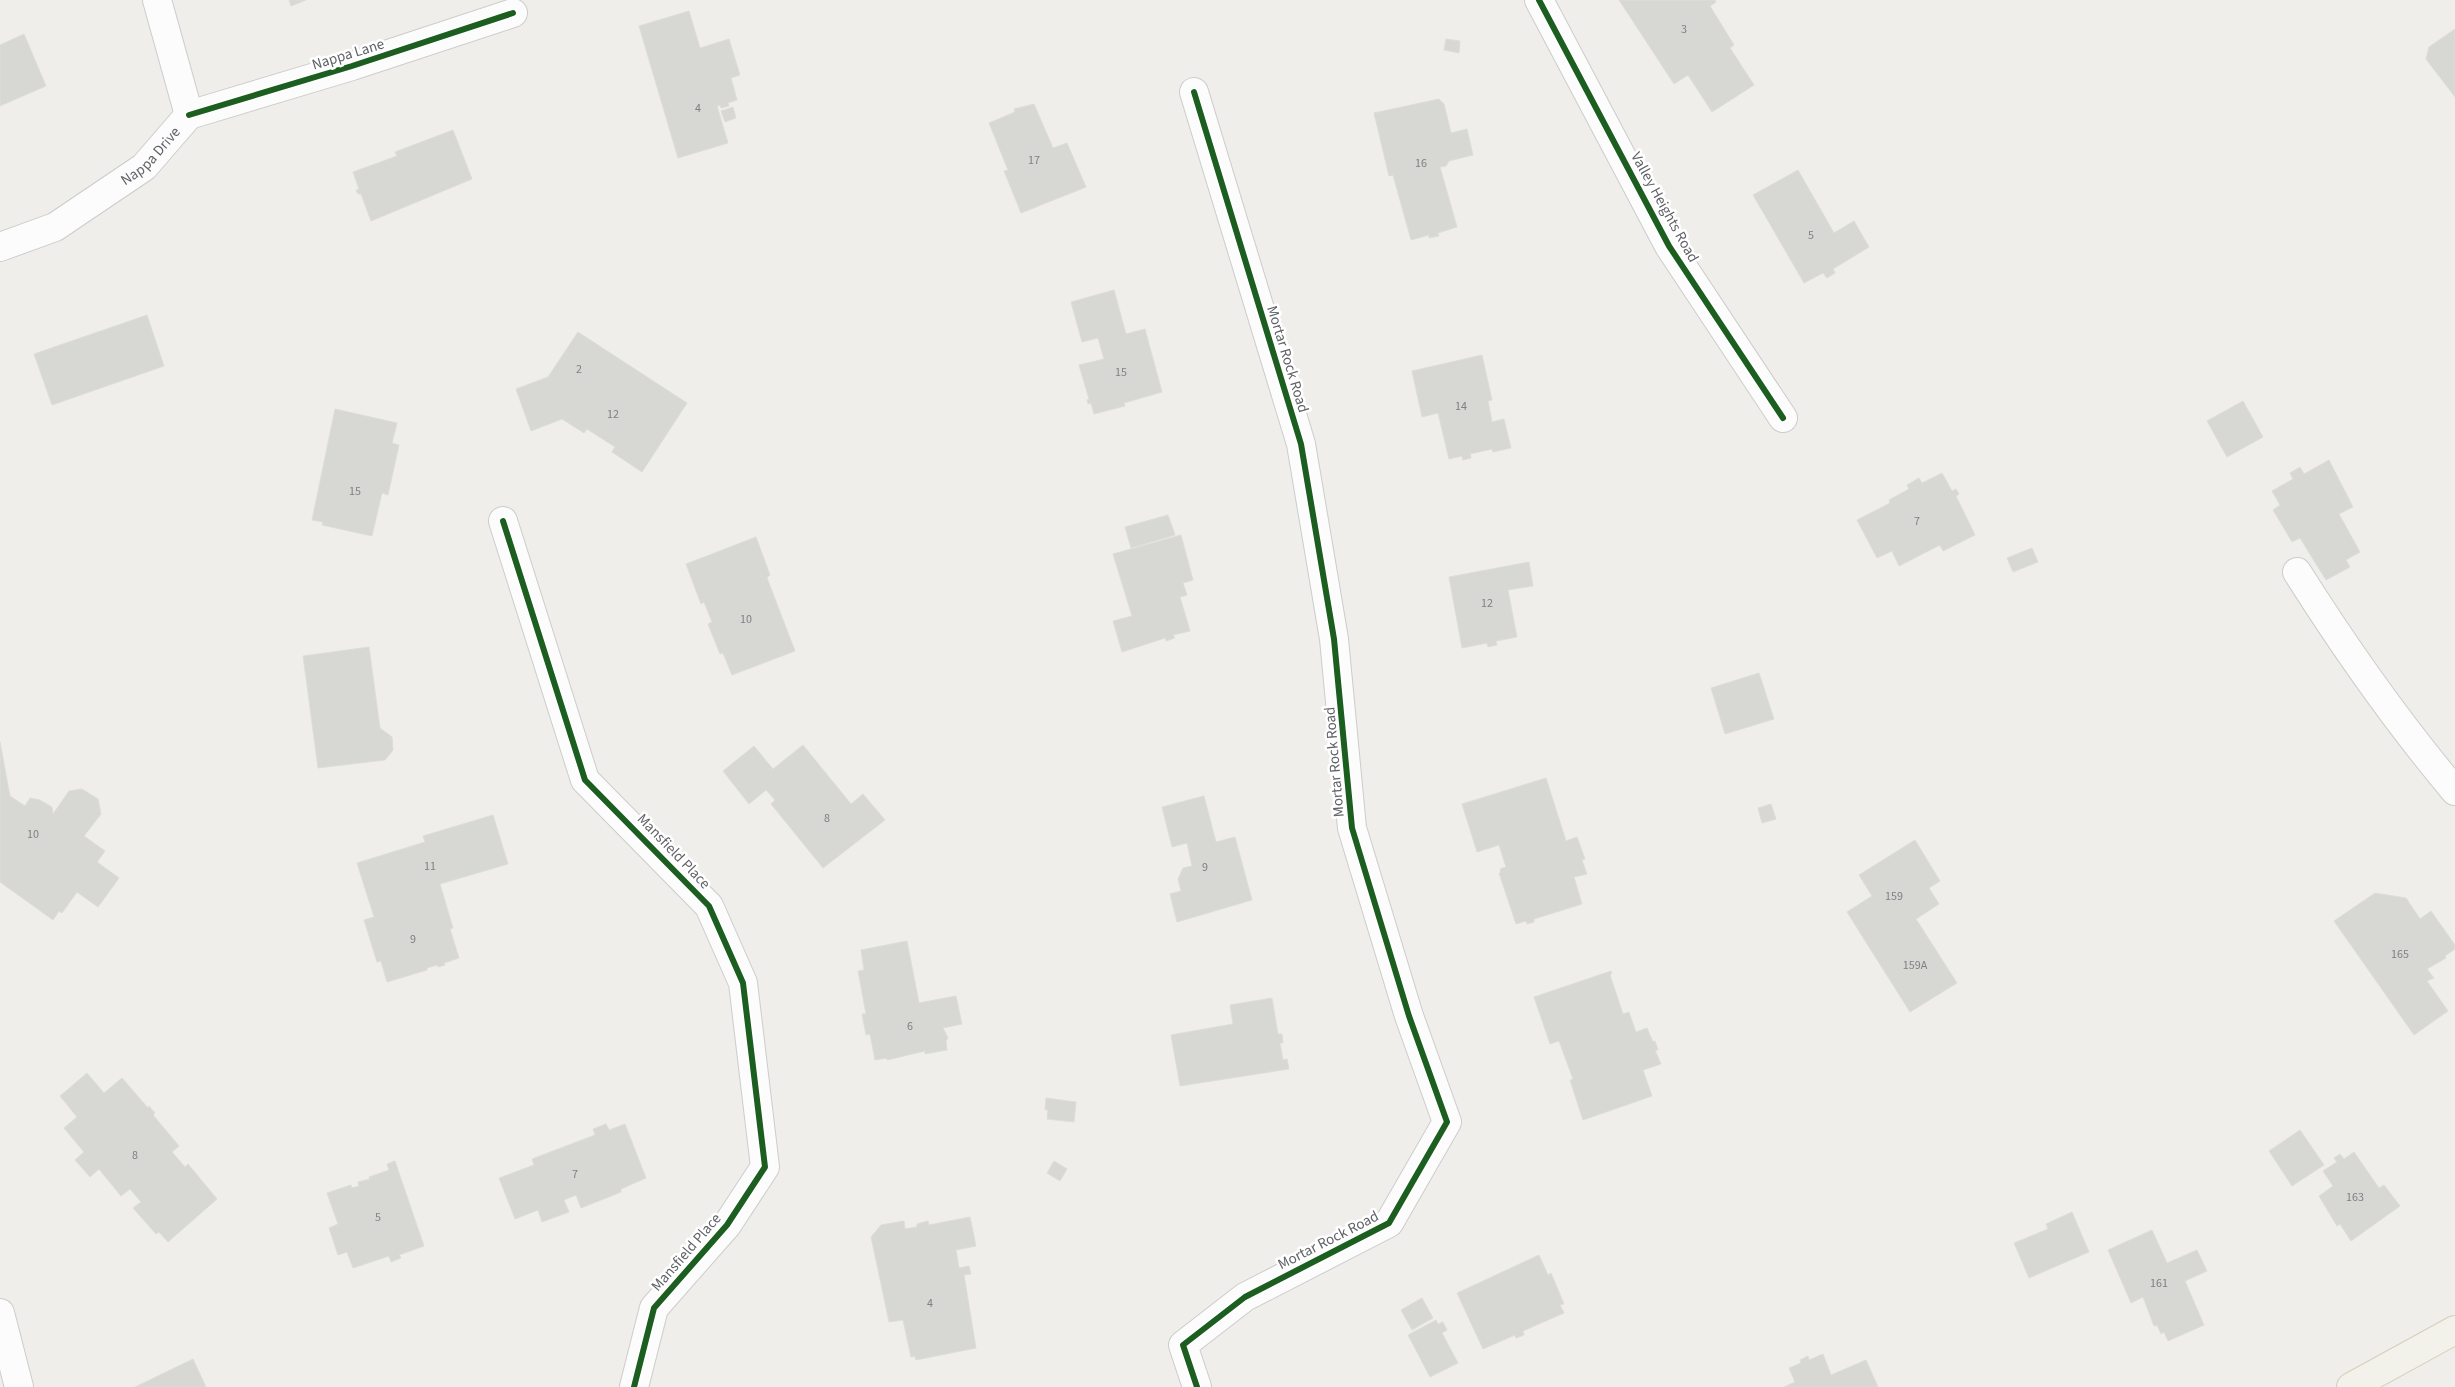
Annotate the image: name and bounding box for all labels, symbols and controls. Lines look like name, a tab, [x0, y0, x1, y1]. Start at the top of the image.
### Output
house number: 3	[1681, 21, 1687, 38]
street label: Nappa Lane	[309, 34, 387, 75]
house number: 4	[695, 100, 701, 117]
street label: Nappa Drive	[117, 122, 185, 191]
street label: Valley Heights Road	[1626, 148, 1704, 266]
house number: 17	[1028, 152, 1040, 169]
house number: 16	[1415, 155, 1427, 172]
house number: 5	[1808, 227, 1814, 244]
street label: Mortar Rock Road	[1261, 303, 1314, 415]
house number: 2	[576, 361, 582, 378]
house number: 15	[1115, 364, 1127, 381]
house number: 14	[1455, 398, 1467, 415]
house number: 12	[607, 406, 619, 423]
house number: 15	[349, 483, 361, 500]
house number: 7	[1914, 513, 1920, 530]
house number: 12	[1481, 595, 1493, 612]
house number: 10	[740, 611, 752, 628]
street label: Mortar Rock Road	[1319, 706, 1350, 818]
street label: Mansfield Place	[632, 809, 715, 894]
house number: 8	[824, 810, 830, 827]
house number: 10	[27, 826, 39, 843]
house number: 11	[424, 858, 436, 875]
house number: 9	[1202, 859, 1208, 876]
house number: 159	[1885, 888, 1903, 905]
house number: 9	[410, 931, 416, 948]
house number: 165	[2391, 946, 2409, 963]
house number: 159A	[1903, 957, 1928, 974]
house number: 6	[907, 1018, 913, 1035]
house number: 8	[132, 1147, 138, 1164]
house number: 7	[572, 1166, 578, 1183]
house number: 163	[2346, 1189, 2364, 1206]
street label: Mortar Rock Road	[1274, 1206, 1382, 1275]
house number: 5	[375, 1209, 381, 1226]
street label: Mansfield Place	[646, 1209, 726, 1296]
house number: 161	[2150, 1275, 2168, 1292]
house number: 4	[927, 1295, 933, 1312]

